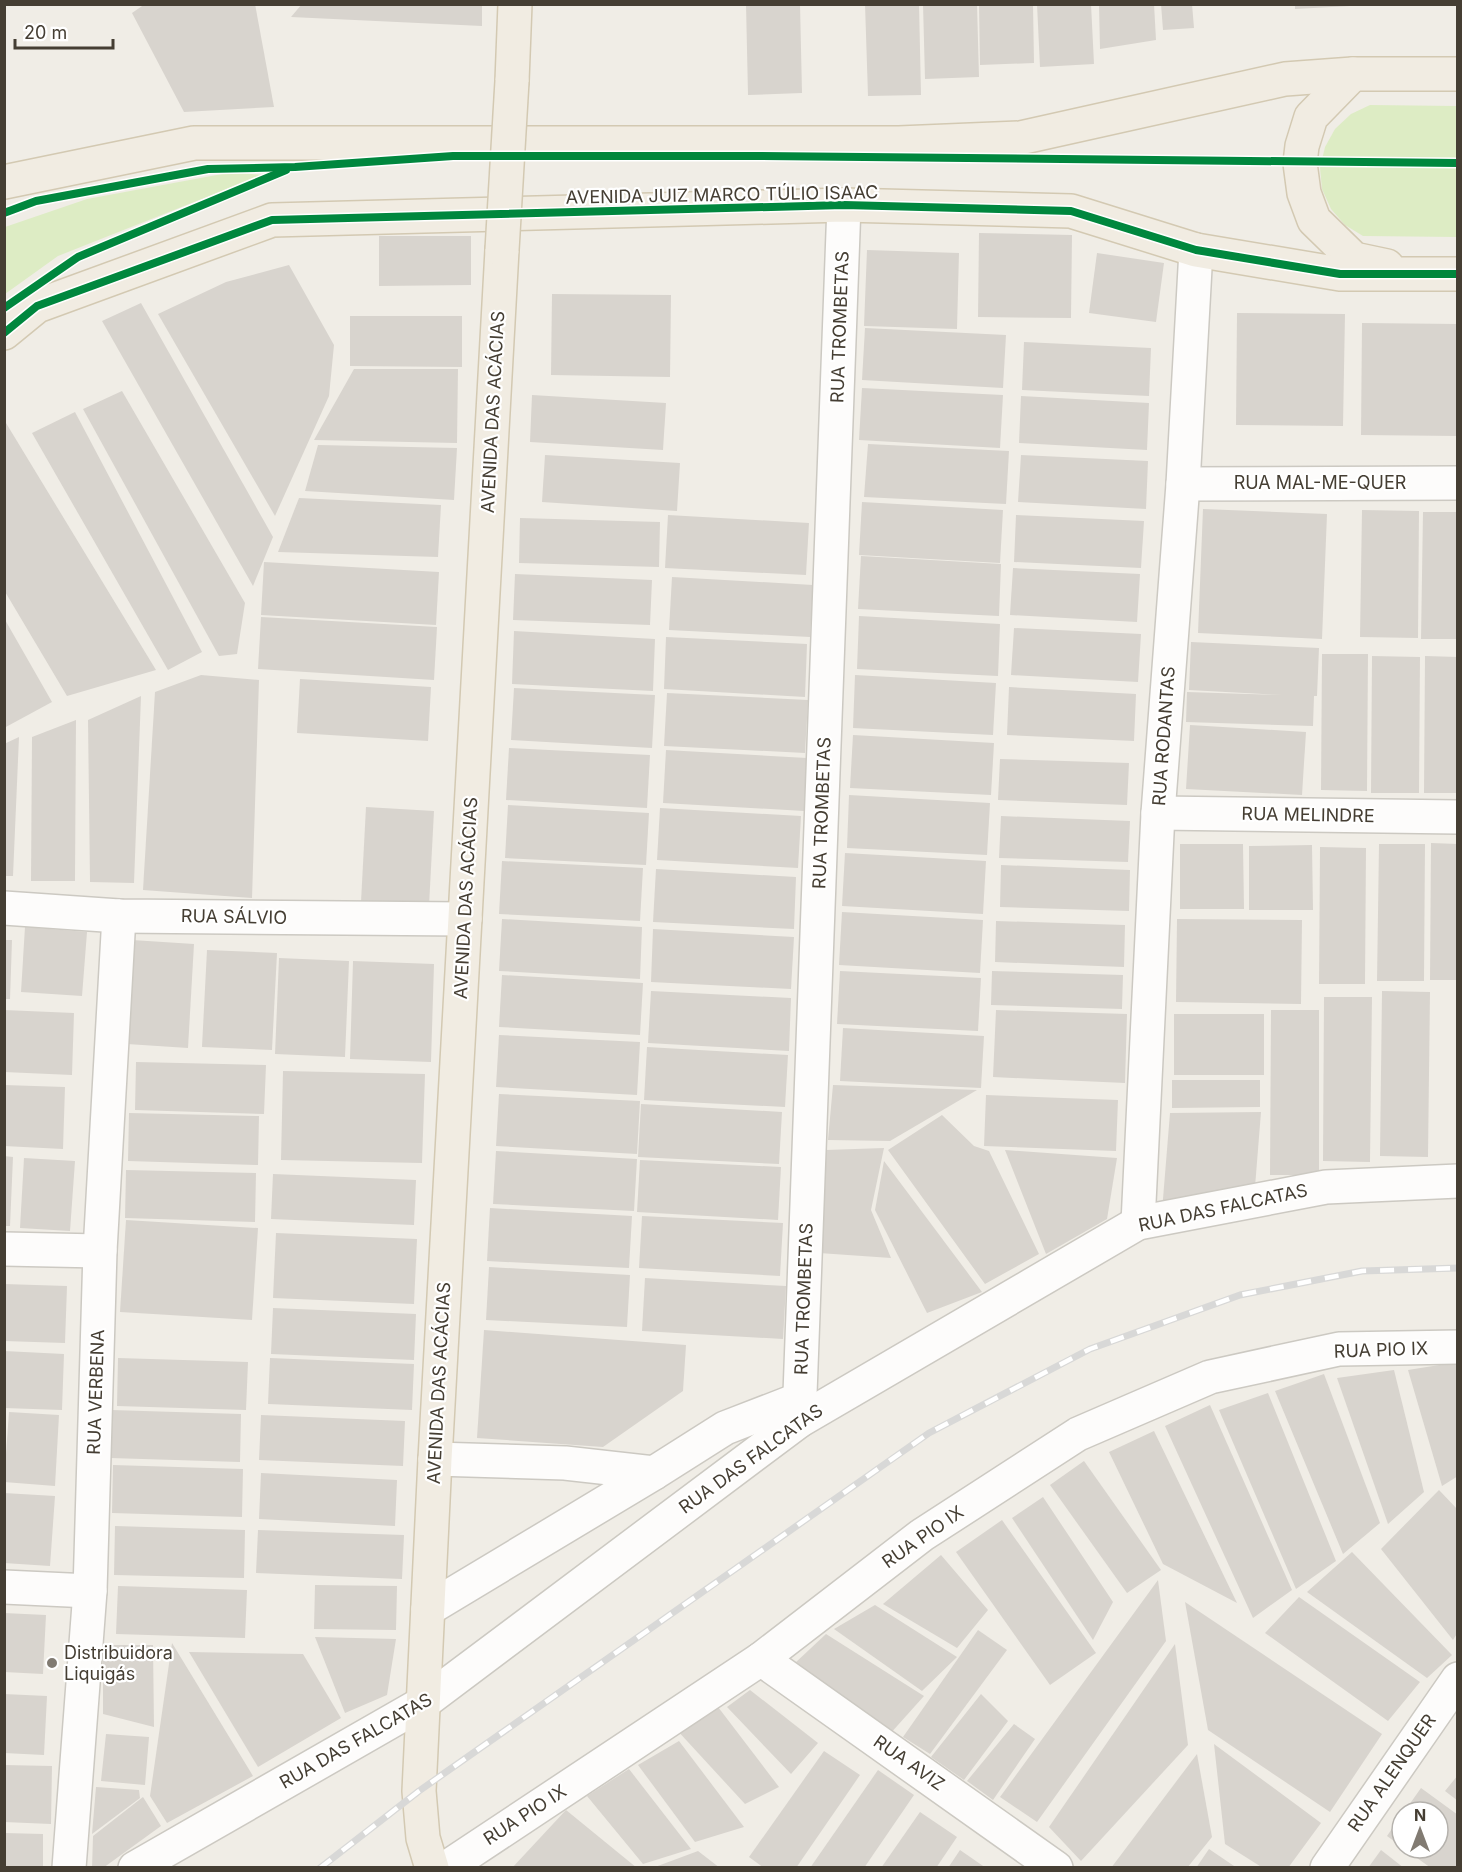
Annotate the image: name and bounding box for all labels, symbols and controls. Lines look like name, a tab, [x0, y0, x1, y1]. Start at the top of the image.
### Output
scale bar	[15, 12, 112, 50]
text: 20 m	[24, 22, 67, 43]
street label: AVENIDA JUIZ MARCO TÚLIO ISAAC	[565, 180, 878, 208]
street label: RUA TROMBETAS	[826, 251, 853, 403]
street label: AVENIDA DAS ACÁCIAS	[476, 310, 508, 514]
street label: RUA MAL-ME-QUER	[1234, 472, 1407, 493]
street label: RUA RODANTAS	[1148, 665, 1179, 806]
street label: RUA TROMBETAS	[808, 737, 835, 889]
street label: AVENIDA DAS ACÁCIAS	[449, 796, 481, 1000]
street label: RUA MELINDRE	[1241, 803, 1375, 826]
street label: RUA SÁLVIO	[181, 904, 287, 928]
street label: RUA DAS FALCATAS	[1136, 1179, 1309, 1236]
street label: RUA TROMBETAS	[790, 1223, 817, 1375]
street label: AVENIDA DAS ACÁCIAS	[422, 1281, 454, 1485]
street label: RUA VERBENA	[83, 1329, 108, 1455]
street label: RUA PIO IX	[1333, 1337, 1429, 1362]
street label: RUA DAS FALCATAS	[675, 1399, 827, 1518]
street label: RUA PIO IX	[878, 1501, 967, 1572]
place label: Distribuidora Liquigás	[64, 1642, 173, 1684]
marker: Distribuidora Liquigás	[45, 1656, 59, 1670]
street label: RUA DAS FALCATAS	[276, 1688, 436, 1793]
street label: RUA ALENQUER	[1343, 1710, 1441, 1836]
street label: RUA AVIZ	[870, 1731, 949, 1795]
street label: RUA PIO IX	[479, 1780, 570, 1849]
north arrow	[1390, 1800, 1450, 1860]

